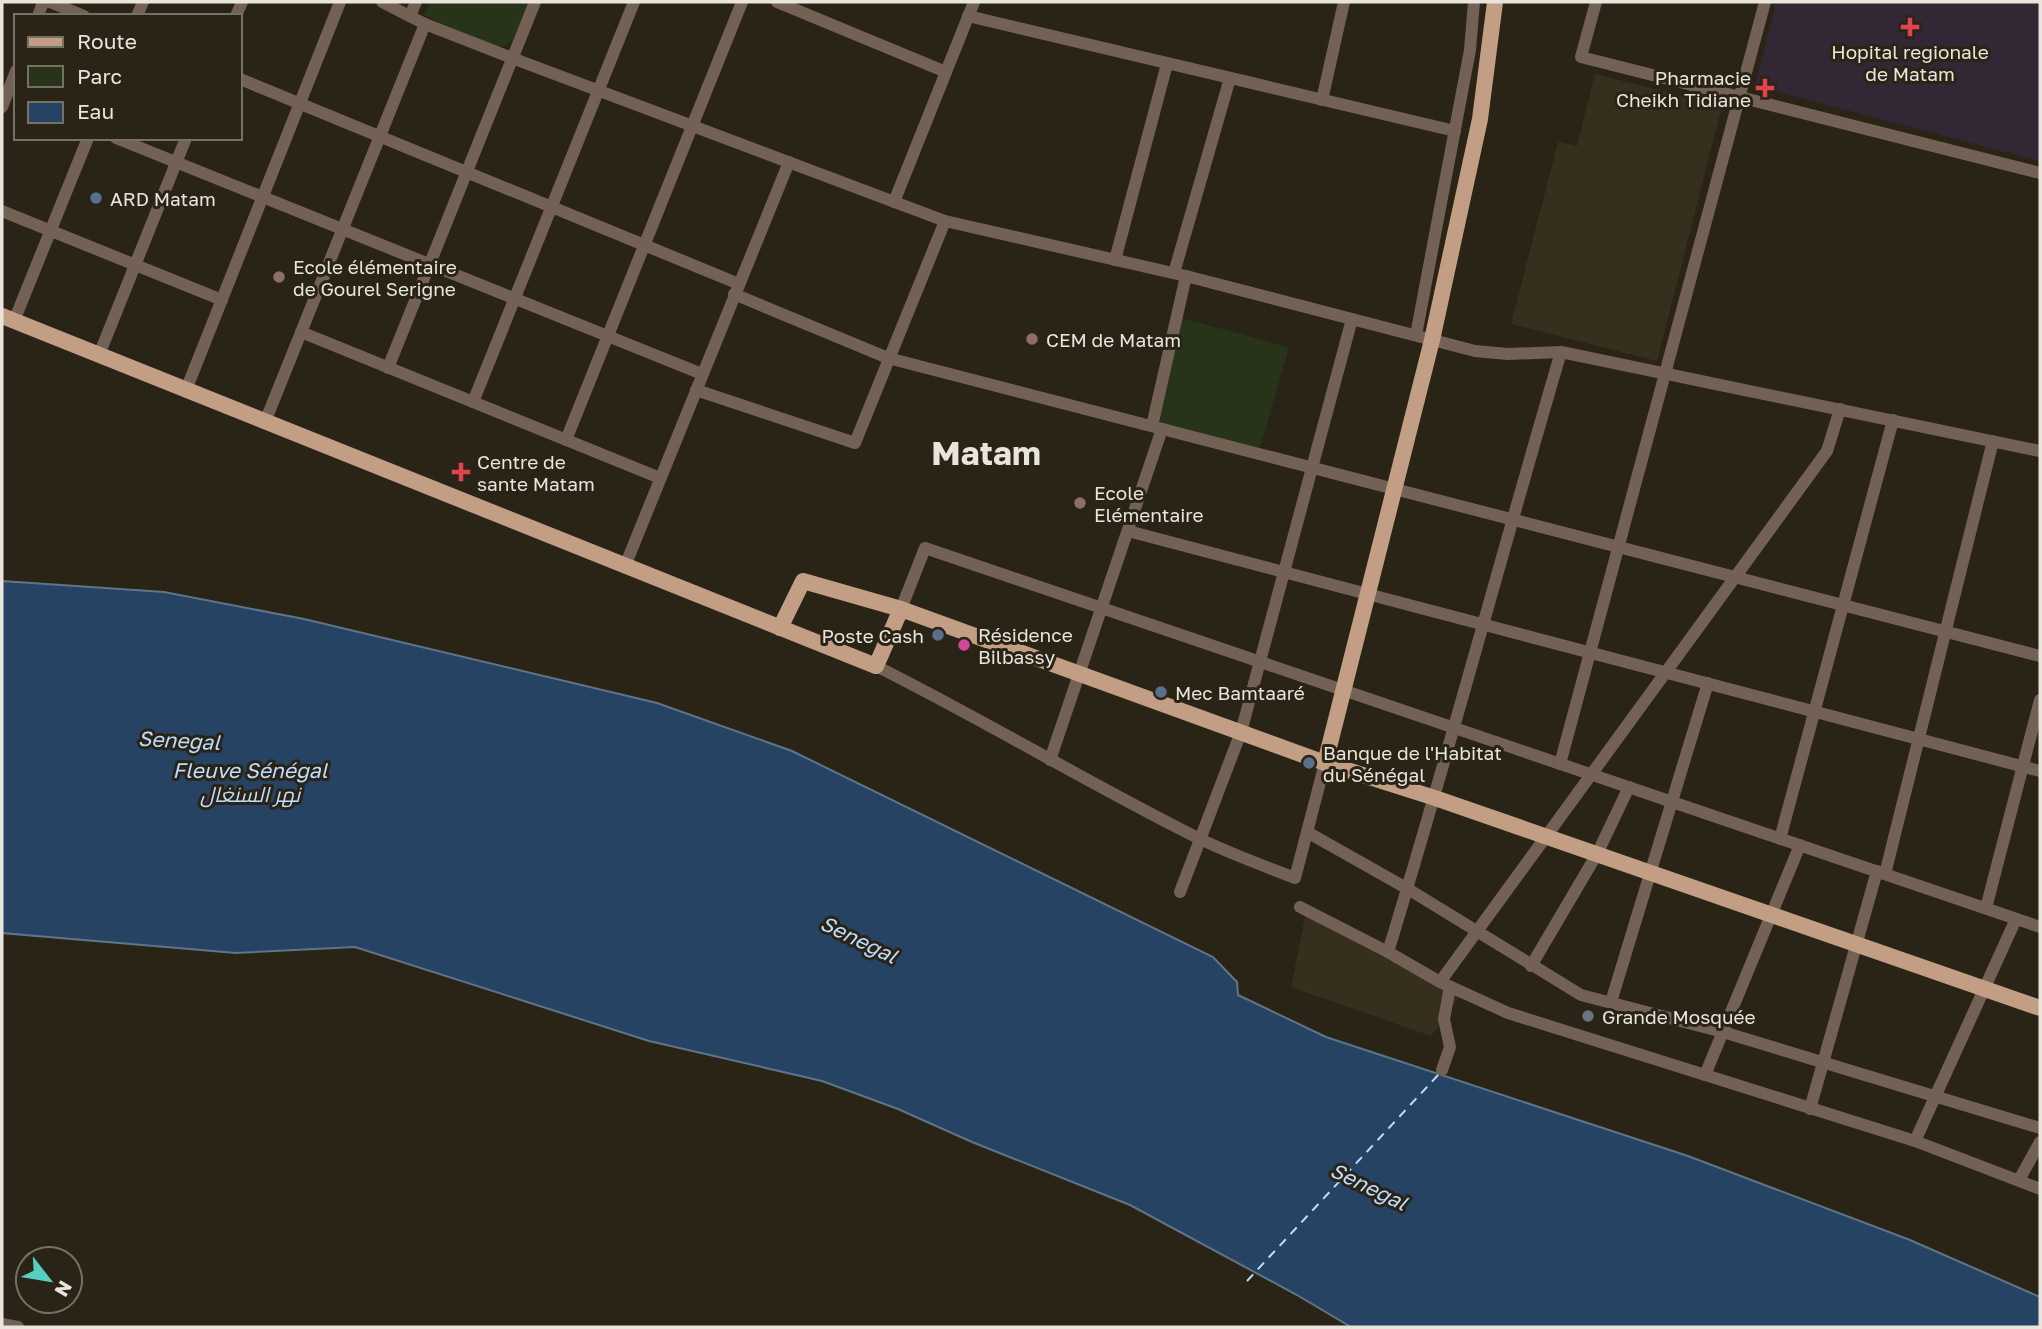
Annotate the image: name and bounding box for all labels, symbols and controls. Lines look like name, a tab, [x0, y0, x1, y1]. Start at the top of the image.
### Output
legend	[14, 14, 242, 140]
marker: Hopital regionale de Matam	[1900, 17, 1920, 37]
text: Route	[77, 28, 137, 54]
place label: Hopital regionale de Matam	[1831, 40, 1989, 85]
text: Parc	[77, 63, 122, 89]
place label: Pharmacie Cheikh Tidiane	[1616, 66, 1751, 111]
marker: Pharmacie Cheikh Tidiane	[1757, 80, 1773, 96]
text: Eau	[77, 98, 114, 124]
place label: ARD Matam	[110, 187, 216, 210]
marker: ARD Matam	[88, 190, 104, 206]
place label: Ecole élémentaire de Gourel Serigne	[293, 255, 457, 300]
marker: Ecole élémentaire de Gourel Serigne	[271, 269, 287, 285]
place label: CEM de Matam	[1046, 328, 1181, 351]
marker: CEM de Matam	[1024, 331, 1040, 347]
district label: Matam	[931, 433, 1041, 472]
place label: Centre de sante Matam	[477, 450, 595, 495]
marker: Centre de sante Matam	[451, 462, 471, 482]
place label: Ecole Elémentaire	[1094, 481, 1204, 526]
marker: Ecole Elémentaire	[1072, 495, 1088, 511]
place label: Résidence Bilbassy	[978, 623, 1073, 668]
place label: Poste Cash	[821, 624, 924, 647]
marker: Poste Cash	[930, 627, 946, 643]
marker: Résidence Bilbassy	[956, 637, 972, 653]
place label: Mec Bamtaaré	[1175, 681, 1305, 704]
marker: Mec Bamtaaré	[1153, 684, 1169, 700]
water label: Senegal	[137, 725, 222, 755]
place label: Banque de l'Habitat du Sénégal	[1323, 741, 1502, 786]
marker: Banque de l'Habitat du Sénégal	[1301, 755, 1317, 771]
water label: Fleuve Sénégal نهر السنغال	[173, 757, 329, 808]
water label: Senegal	[816, 909, 903, 969]
place label: Grande Mosquée	[1602, 1005, 1756, 1028]
marker: Grande Mosquée	[1580, 1008, 1596, 1024]
water label: Senegal	[1326, 1156, 1413, 1216]
north arrow	[14, 1245, 84, 1315]
text: N	[50, 1277, 78, 1301]

